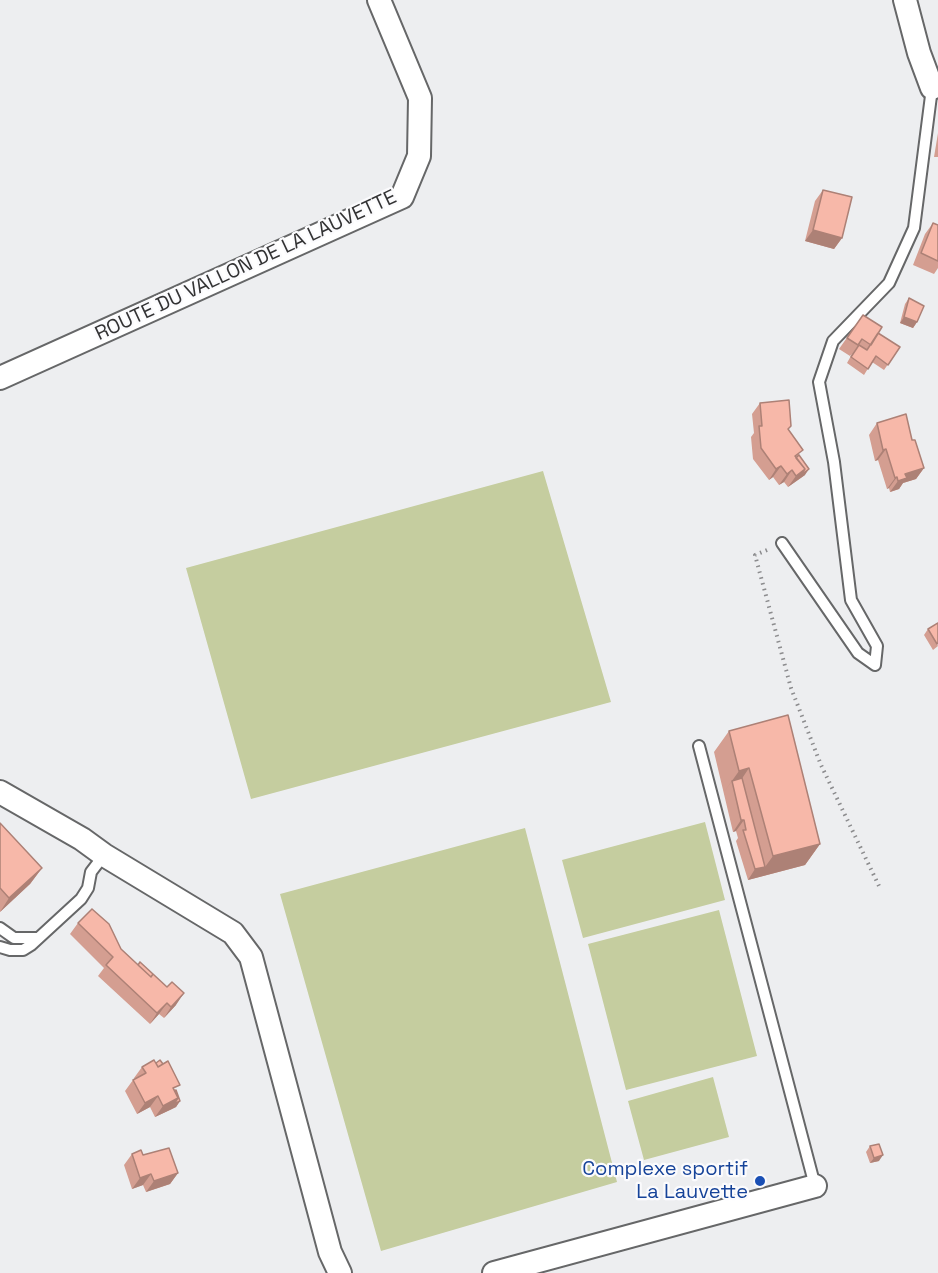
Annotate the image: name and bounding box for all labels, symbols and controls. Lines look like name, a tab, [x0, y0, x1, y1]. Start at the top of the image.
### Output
street label: ROUTE DU VALLON DE LA LAUVETTE	[92, 185, 400, 347]
place label: Complexe sportif La Lauvette	[582, 1158, 748, 1205]
marker: Complexe sportif La Lauvette	[753, 1174, 767, 1188]

